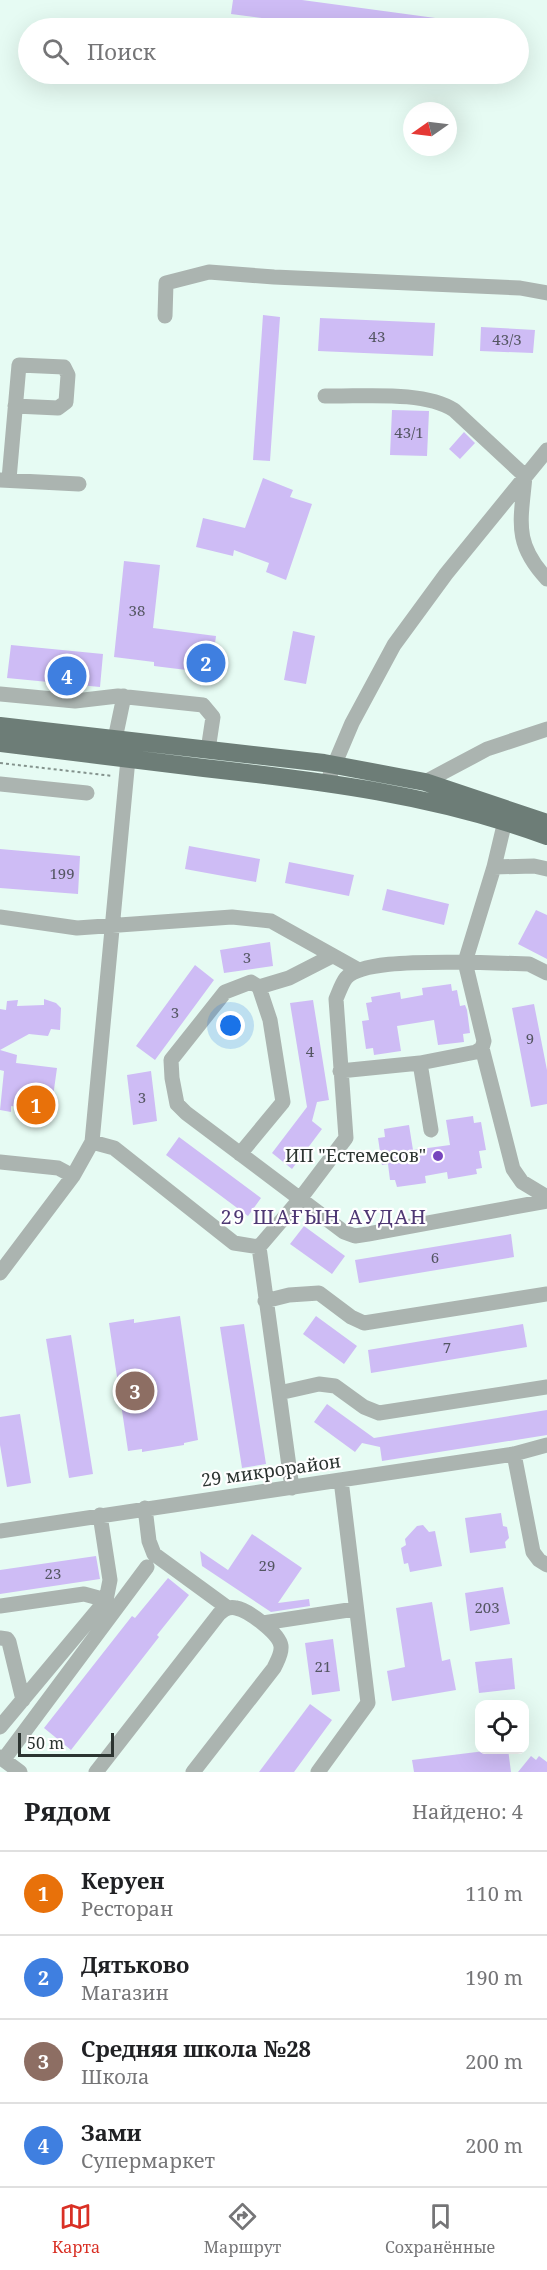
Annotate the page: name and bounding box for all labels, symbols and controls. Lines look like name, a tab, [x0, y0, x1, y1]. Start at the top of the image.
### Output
search box	[18, 18, 529, 84]
icon: search	[39, 35, 72, 68]
text: Поиск	[87, 36, 156, 66]
north arrow	[403, 102, 457, 156]
house number: 43	[369, 326, 385, 346]
house number: 43/3	[492, 329, 522, 349]
house number: 43/1	[394, 422, 424, 442]
house number: 38	[129, 600, 145, 620]
pin: 2	[186, 640, 226, 686]
pin: 4	[48, 654, 86, 698]
house number: 199	[49, 863, 75, 883]
house number: 3	[243, 947, 251, 967]
house number: 3	[171, 1002, 179, 1022]
your location	[216, 1011, 245, 1040]
house number: 9	[526, 1028, 534, 1048]
house number: 4	[306, 1041, 315, 1061]
pin: 1	[16, 1082, 56, 1128]
house number: 3	[138, 1087, 146, 1107]
place label: ИП "Естемесов"	[285, 1143, 426, 1167]
marker: ИП "Естемесов"	[431, 1149, 445, 1163]
district label: 29 ШАҒЫН АУДАН	[221, 1203, 427, 1230]
house number: 6	[431, 1247, 439, 1267]
house number: 7	[443, 1337, 451, 1357]
pin: 3	[116, 1368, 154, 1414]
street label: 29 микрорайон	[200, 1448, 342, 1492]
house number: 29	[259, 1555, 275, 1575]
house number: 23	[45, 1563, 61, 1583]
house number: 203	[474, 1597, 500, 1617]
house number: 21	[315, 1656, 331, 1676]
map controls	[475, 1700, 529, 1754]
button: locate	[475, 1700, 529, 1754]
scale bar	[18, 1730, 114, 1758]
text: 50 m	[27, 1732, 64, 1754]
text: Рядом	[24, 1793, 111, 1829]
text: Найдено: 4	[412, 1798, 523, 1825]
text: Керуен	[81, 1865, 164, 1895]
text: 1	[38, 1880, 49, 1907]
text: 110 m	[465, 1880, 523, 1907]
text: Ресторан	[81, 1895, 173, 1922]
text: Дятьково	[81, 1949, 189, 1979]
text: 2	[38, 1964, 49, 1991]
text: 190 m	[465, 1964, 523, 1991]
text: Магазин	[81, 1979, 169, 2006]
text: Средняя школа №28	[81, 2033, 311, 2063]
text: 3	[38, 2048, 49, 2075]
text: 200 m	[465, 2048, 523, 2075]
text: Школа	[81, 2063, 150, 2090]
text: Зами	[81, 2117, 141, 2147]
text: 4	[38, 2132, 49, 2159]
text: 200 m	[465, 2132, 523, 2159]
text: Супермаркет	[81, 2147, 215, 2174]
tab: Карта	[52, 2200, 100, 2258]
tab: Маршрут	[204, 2200, 281, 2258]
tab: Сохранённые	[385, 2200, 495, 2258]

